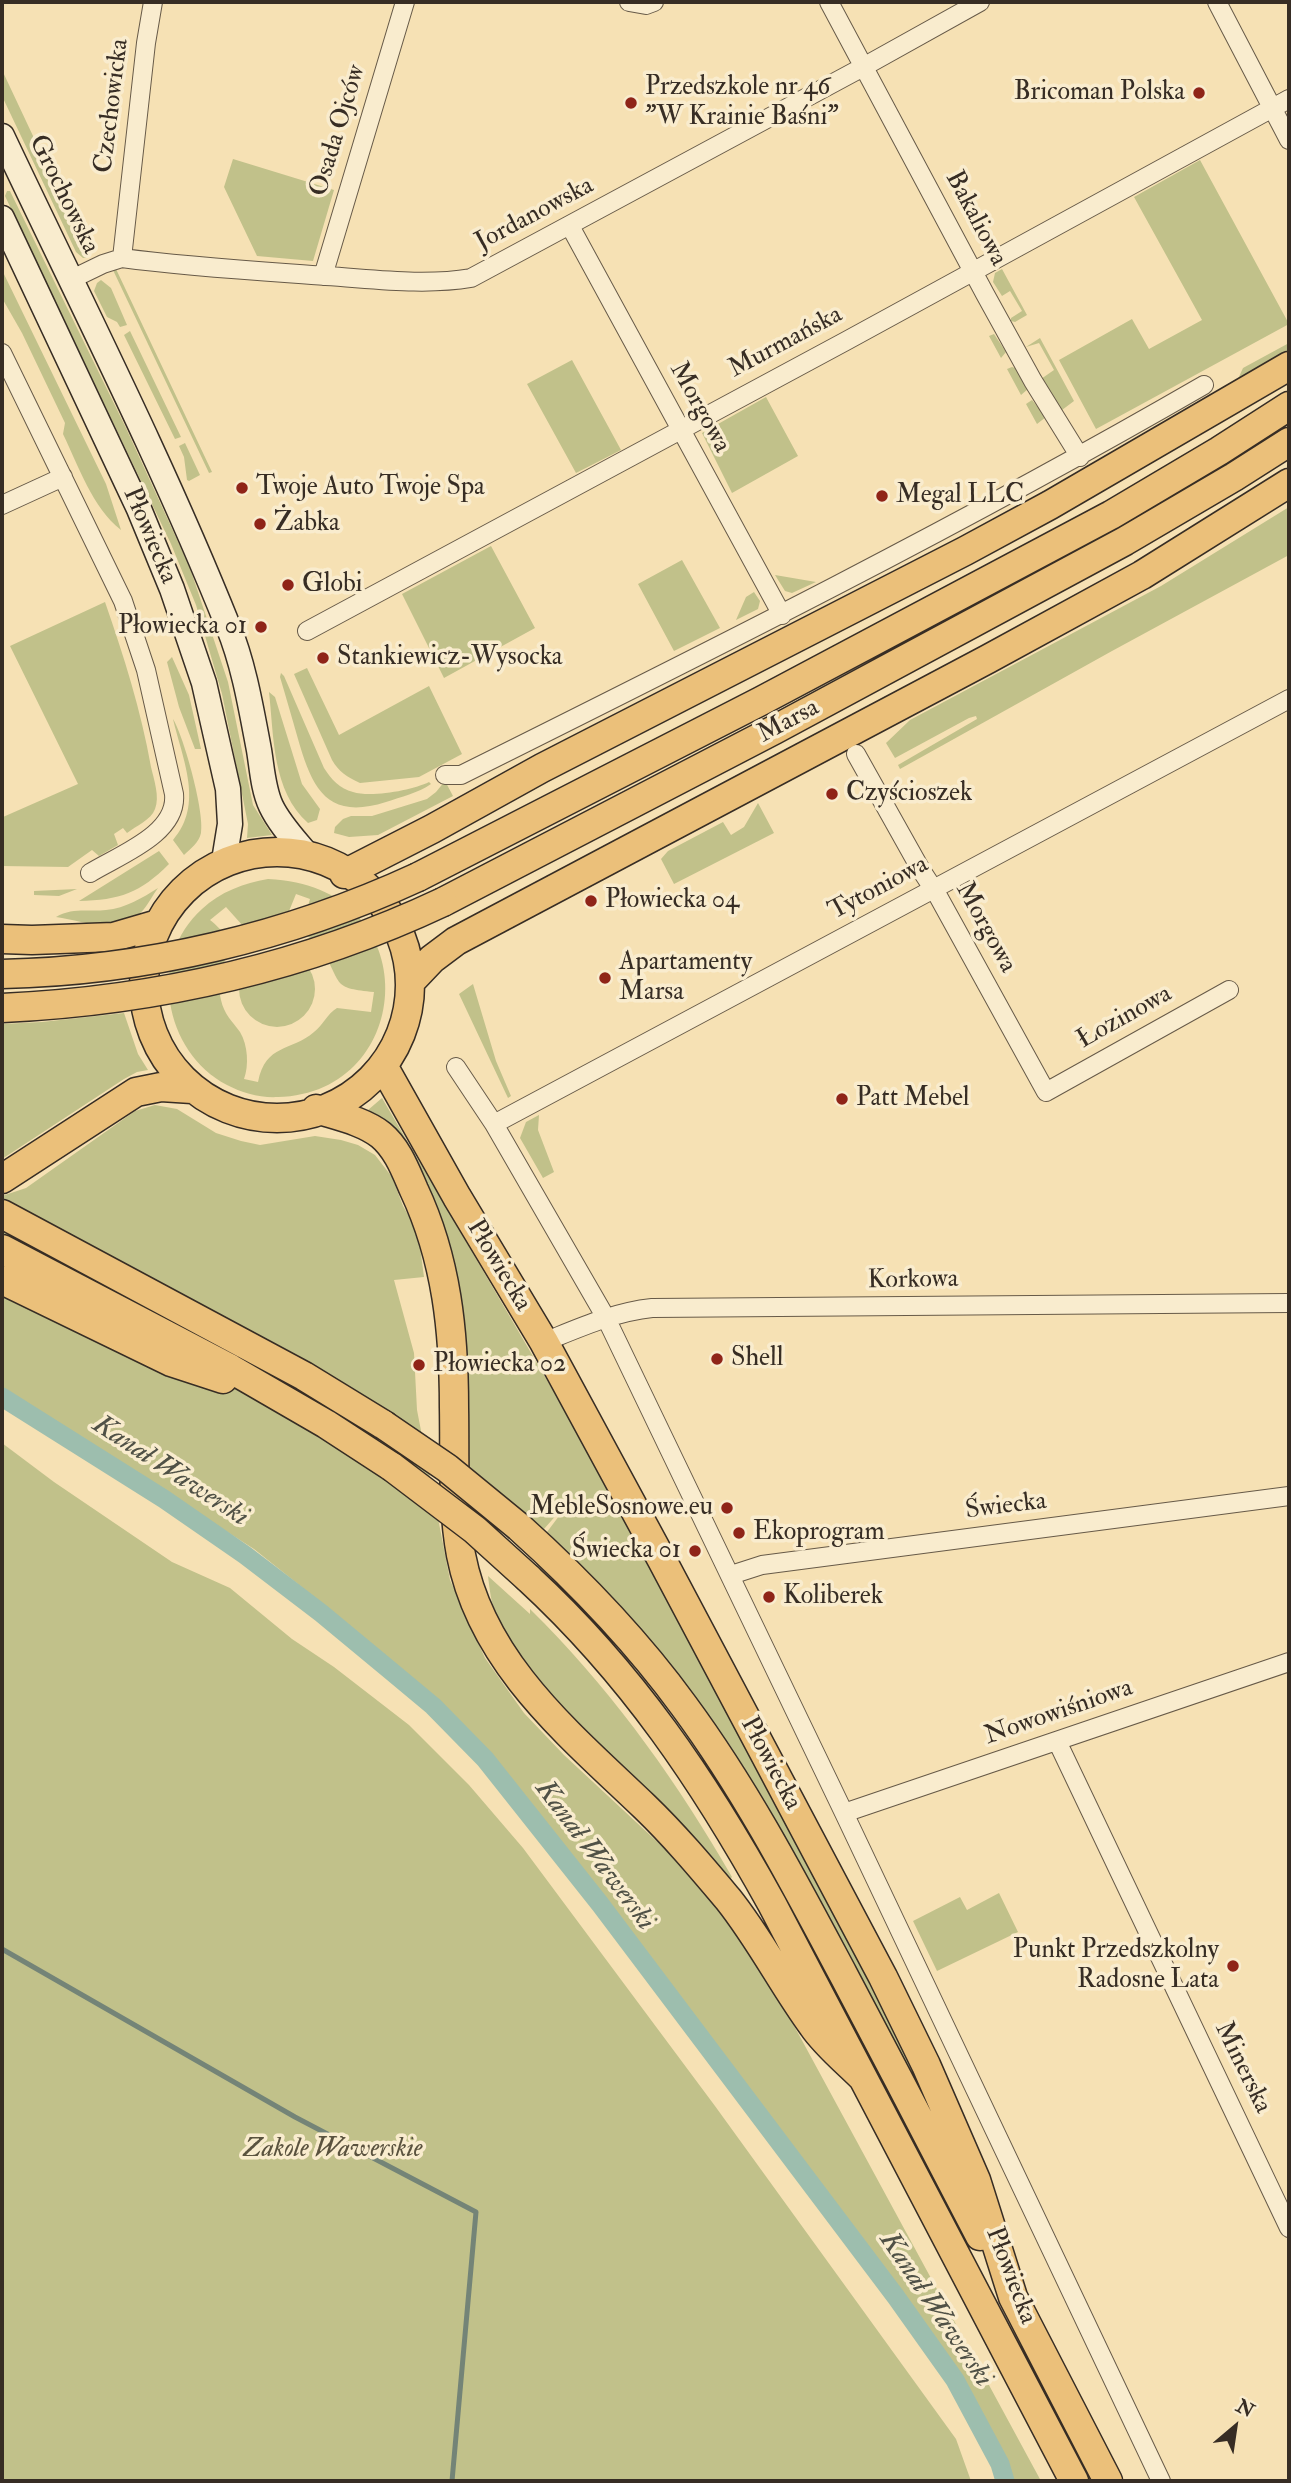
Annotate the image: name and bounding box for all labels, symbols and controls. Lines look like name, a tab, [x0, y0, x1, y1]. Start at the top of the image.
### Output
street label: Czechowicka	[89, 37, 137, 175]
street label: Osada Ojców	[304, 62, 374, 200]
place label: Przedszkole nr 46 "W Krainie Baśni"	[645, 72, 839, 134]
place label: Bricoman Polska	[1014, 77, 1185, 109]
marker: Bricoman Polska	[1191, 85, 1207, 101]
marker: Przedszkole nr 46 "W Krainie Baśni"	[623, 95, 639, 111]
street label: Grochowska	[21, 131, 105, 259]
street label: Bakaliowa	[937, 166, 1013, 272]
street label: Jordanowska	[471, 171, 599, 259]
street label: Murmańska	[724, 300, 848, 386]
street label: Morgowa	[661, 357, 737, 459]
place label: Twoje Auto Twoje Spa	[256, 472, 485, 504]
marker: Twoje Auto Twoje Spa	[234, 480, 250, 496]
place label: Megal LLC	[896, 480, 1024, 512]
street label: Płowiecka	[115, 483, 183, 589]
marker: Megal LLC	[874, 488, 890, 504]
place label: Żabka	[274, 508, 340, 540]
marker: Żabka	[252, 516, 268, 532]
place label: Globi	[302, 569, 362, 601]
marker: Globi	[280, 577, 296, 593]
place label: Płowiecka 01	[118, 611, 247, 643]
marker: Płowiecka 01	[253, 619, 269, 635]
place label: Stankiewicz-Wysocka	[337, 642, 563, 674]
marker: Stankiewicz-Wysocka	[315, 650, 331, 666]
street label: Marsa	[753, 693, 825, 751]
place label: Czyścioszek	[846, 778, 972, 810]
marker: Czyścioszek	[824, 786, 840, 802]
street label: Tytoniowa	[824, 850, 934, 928]
street label: Morgowa	[947, 877, 1023, 979]
place label: Płowiecka 04	[605, 885, 739, 917]
marker: Płowiecka 04	[583, 893, 599, 909]
place label: Apartamenty Marsa	[619, 947, 752, 1009]
marker: Apartamenty Marsa	[597, 970, 613, 986]
street label: Łozinowa	[1072, 979, 1178, 1057]
place label: Patt Mebel	[856, 1083, 969, 1115]
marker: Patt Mebel	[834, 1091, 850, 1107]
street label: Płowiecka	[459, 1215, 537, 1317]
street label: Korkowa	[867, 1265, 959, 1297]
place label: Shell	[731, 1343, 783, 1375]
place label: Płowiecka 02	[433, 1349, 566, 1381]
marker: Shell	[709, 1351, 725, 1367]
marker: Płowiecka 02	[411, 1357, 427, 1373]
water label: Kanał Wawerski	[86, 1409, 254, 1535]
street label: Świecka	[964, 1487, 1048, 1527]
place label: MebleSosnowe.eu	[530, 1492, 713, 1524]
marker: MebleSosnowe.eu	[719, 1500, 735, 1516]
place label: Ekoprogram	[753, 1517, 885, 1549]
marker: Ekoprogram	[731, 1525, 747, 1541]
place label: Świecka 01	[572, 1535, 681, 1567]
marker: Świecka 01	[687, 1543, 703, 1559]
place label: Koliberek	[783, 1581, 883, 1613]
marker: Koliberek	[761, 1589, 777, 1605]
street label: Nowowiśniowa	[981, 1673, 1137, 1753]
street label: Płowiecka	[732, 1712, 808, 1816]
water label: Kanał Wawerski	[527, 1774, 661, 1938]
place label: Punkt Przedszkolny Radosne Lata	[1013, 1935, 1219, 1996]
marker: Punkt Przedszkolny Radosne Lata	[1225, 1958, 1241, 1974]
street label: Minerska	[1207, 2017, 1277, 2119]
park label: Zakole Wawerskie	[244, 2134, 422, 2166]
street label: Płowiecka	[977, 2223, 1043, 2329]
water label: Kanał Wawerski	[871, 2226, 999, 2394]
north arrow	[1200, 2392, 1270, 2462]
text: N	[1232, 2394, 1258, 2423]

